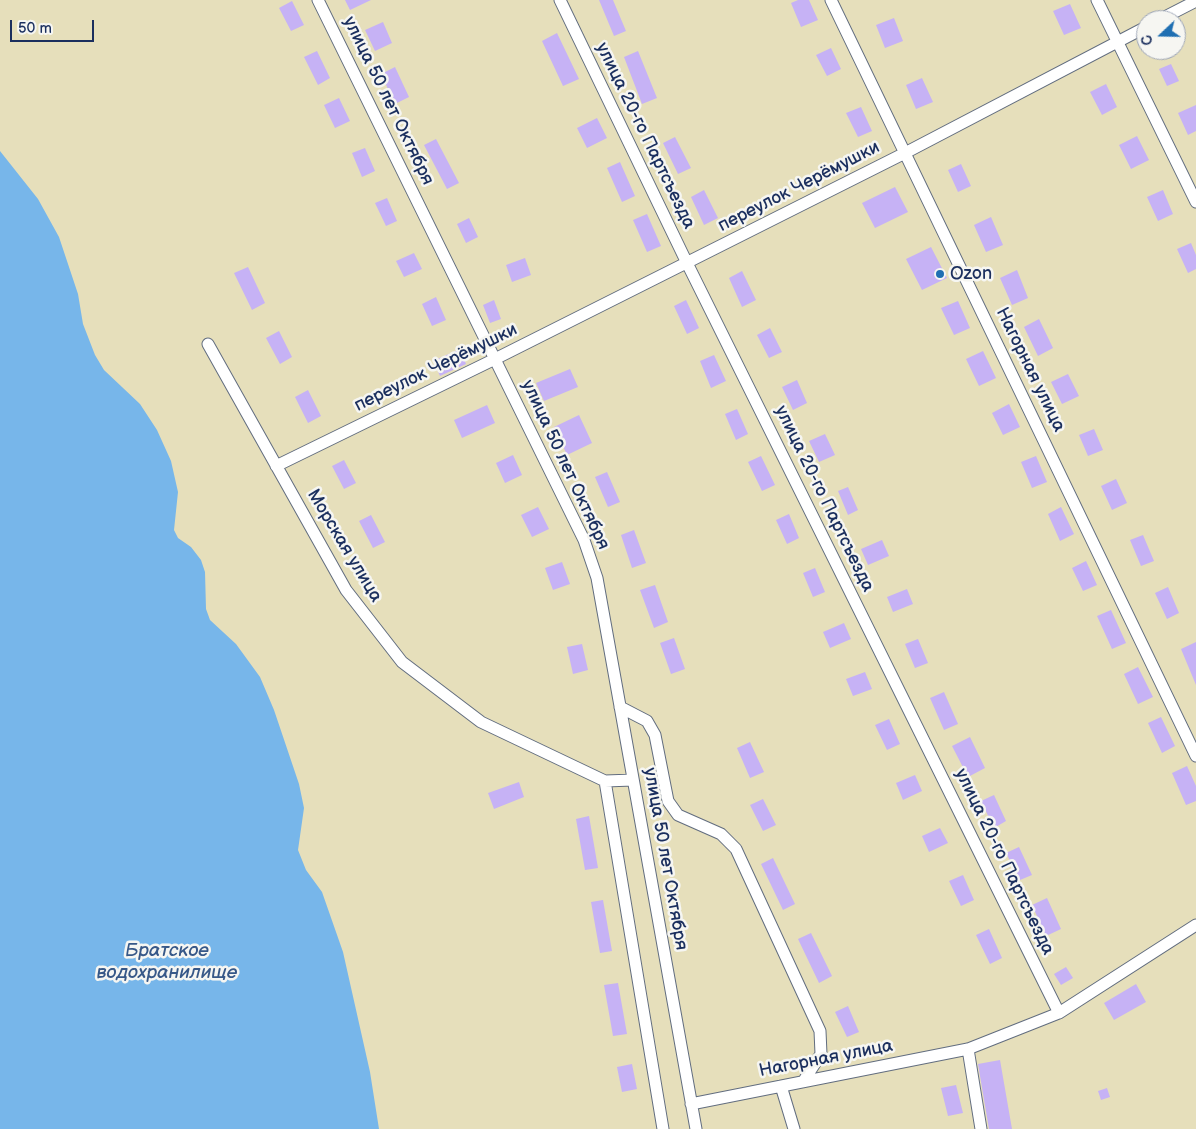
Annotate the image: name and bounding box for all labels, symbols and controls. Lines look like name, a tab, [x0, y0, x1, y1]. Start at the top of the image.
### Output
scale bar	[12, 10, 96, 42]
north arrow	[1136, 10, 1186, 60]
street label: улица 50 лет Октября	[338, 13, 438, 189]
text: 50 m	[18, 19, 52, 38]
text: С	[1138, 33, 1157, 48]
street label: улица 20-го Партсъезда	[590, 39, 700, 233]
street label: переулок Черёмушки	[714, 137, 884, 237]
place label: Ozon	[950, 263, 992, 285]
marker: Ozon	[934, 268, 946, 280]
street label: Нагорная улица	[991, 304, 1069, 436]
street label: переулок Черёмушки	[351, 319, 521, 417]
street label: улица 50 лет Октября	[516, 377, 614, 553]
street label: улица 20-го Партсъезда	[769, 402, 879, 596]
street label: Морская улица	[302, 486, 386, 606]
street label: улица 20-го Партсъезда	[949, 765, 1059, 959]
street label: улица 50 лет Октября	[638, 766, 692, 952]
water label: Братское водохранилище	[97, 940, 237, 984]
street label: Нагорная улица	[757, 1035, 895, 1083]

